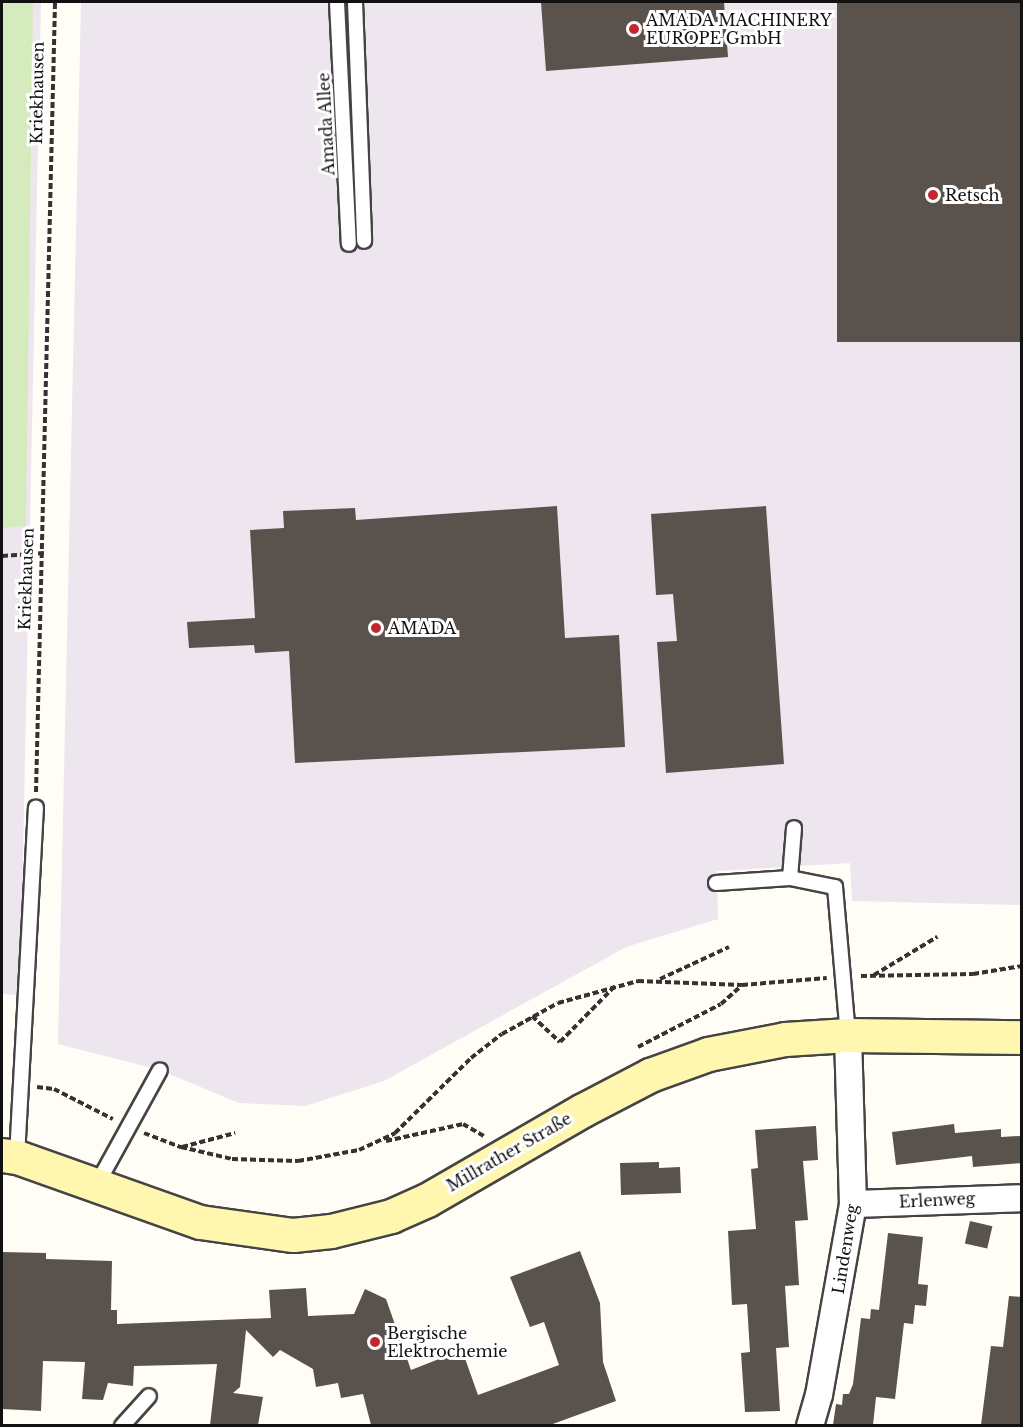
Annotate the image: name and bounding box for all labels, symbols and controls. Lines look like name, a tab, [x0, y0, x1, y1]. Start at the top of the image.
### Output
place label: AMADA MACHINERY EUROPE GmbH	[646, 10, 832, 48]
marker: AMADA MACHINERY EUROPE GmbH	[627, 22, 641, 36]
street label: Kriekhausen	[27, 42, 47, 144]
street label: Amada Allee	[314, 72, 338, 176]
place label: Retsch	[945, 185, 1000, 205]
marker: Retsch	[926, 188, 940, 202]
street label: Kriekhausen	[15, 527, 37, 631]
place label: AMADA	[388, 618, 456, 638]
marker: AMADA	[369, 621, 383, 635]
street label: Millrather Straße	[443, 1108, 575, 1196]
street label: Erlenweg	[898, 1188, 976, 1212]
street label: Lindenweg	[828, 1203, 862, 1295]
place label: Bergische Elektrochemie	[387, 1323, 507, 1361]
marker: Bergische Elektrochemie	[368, 1335, 382, 1349]

